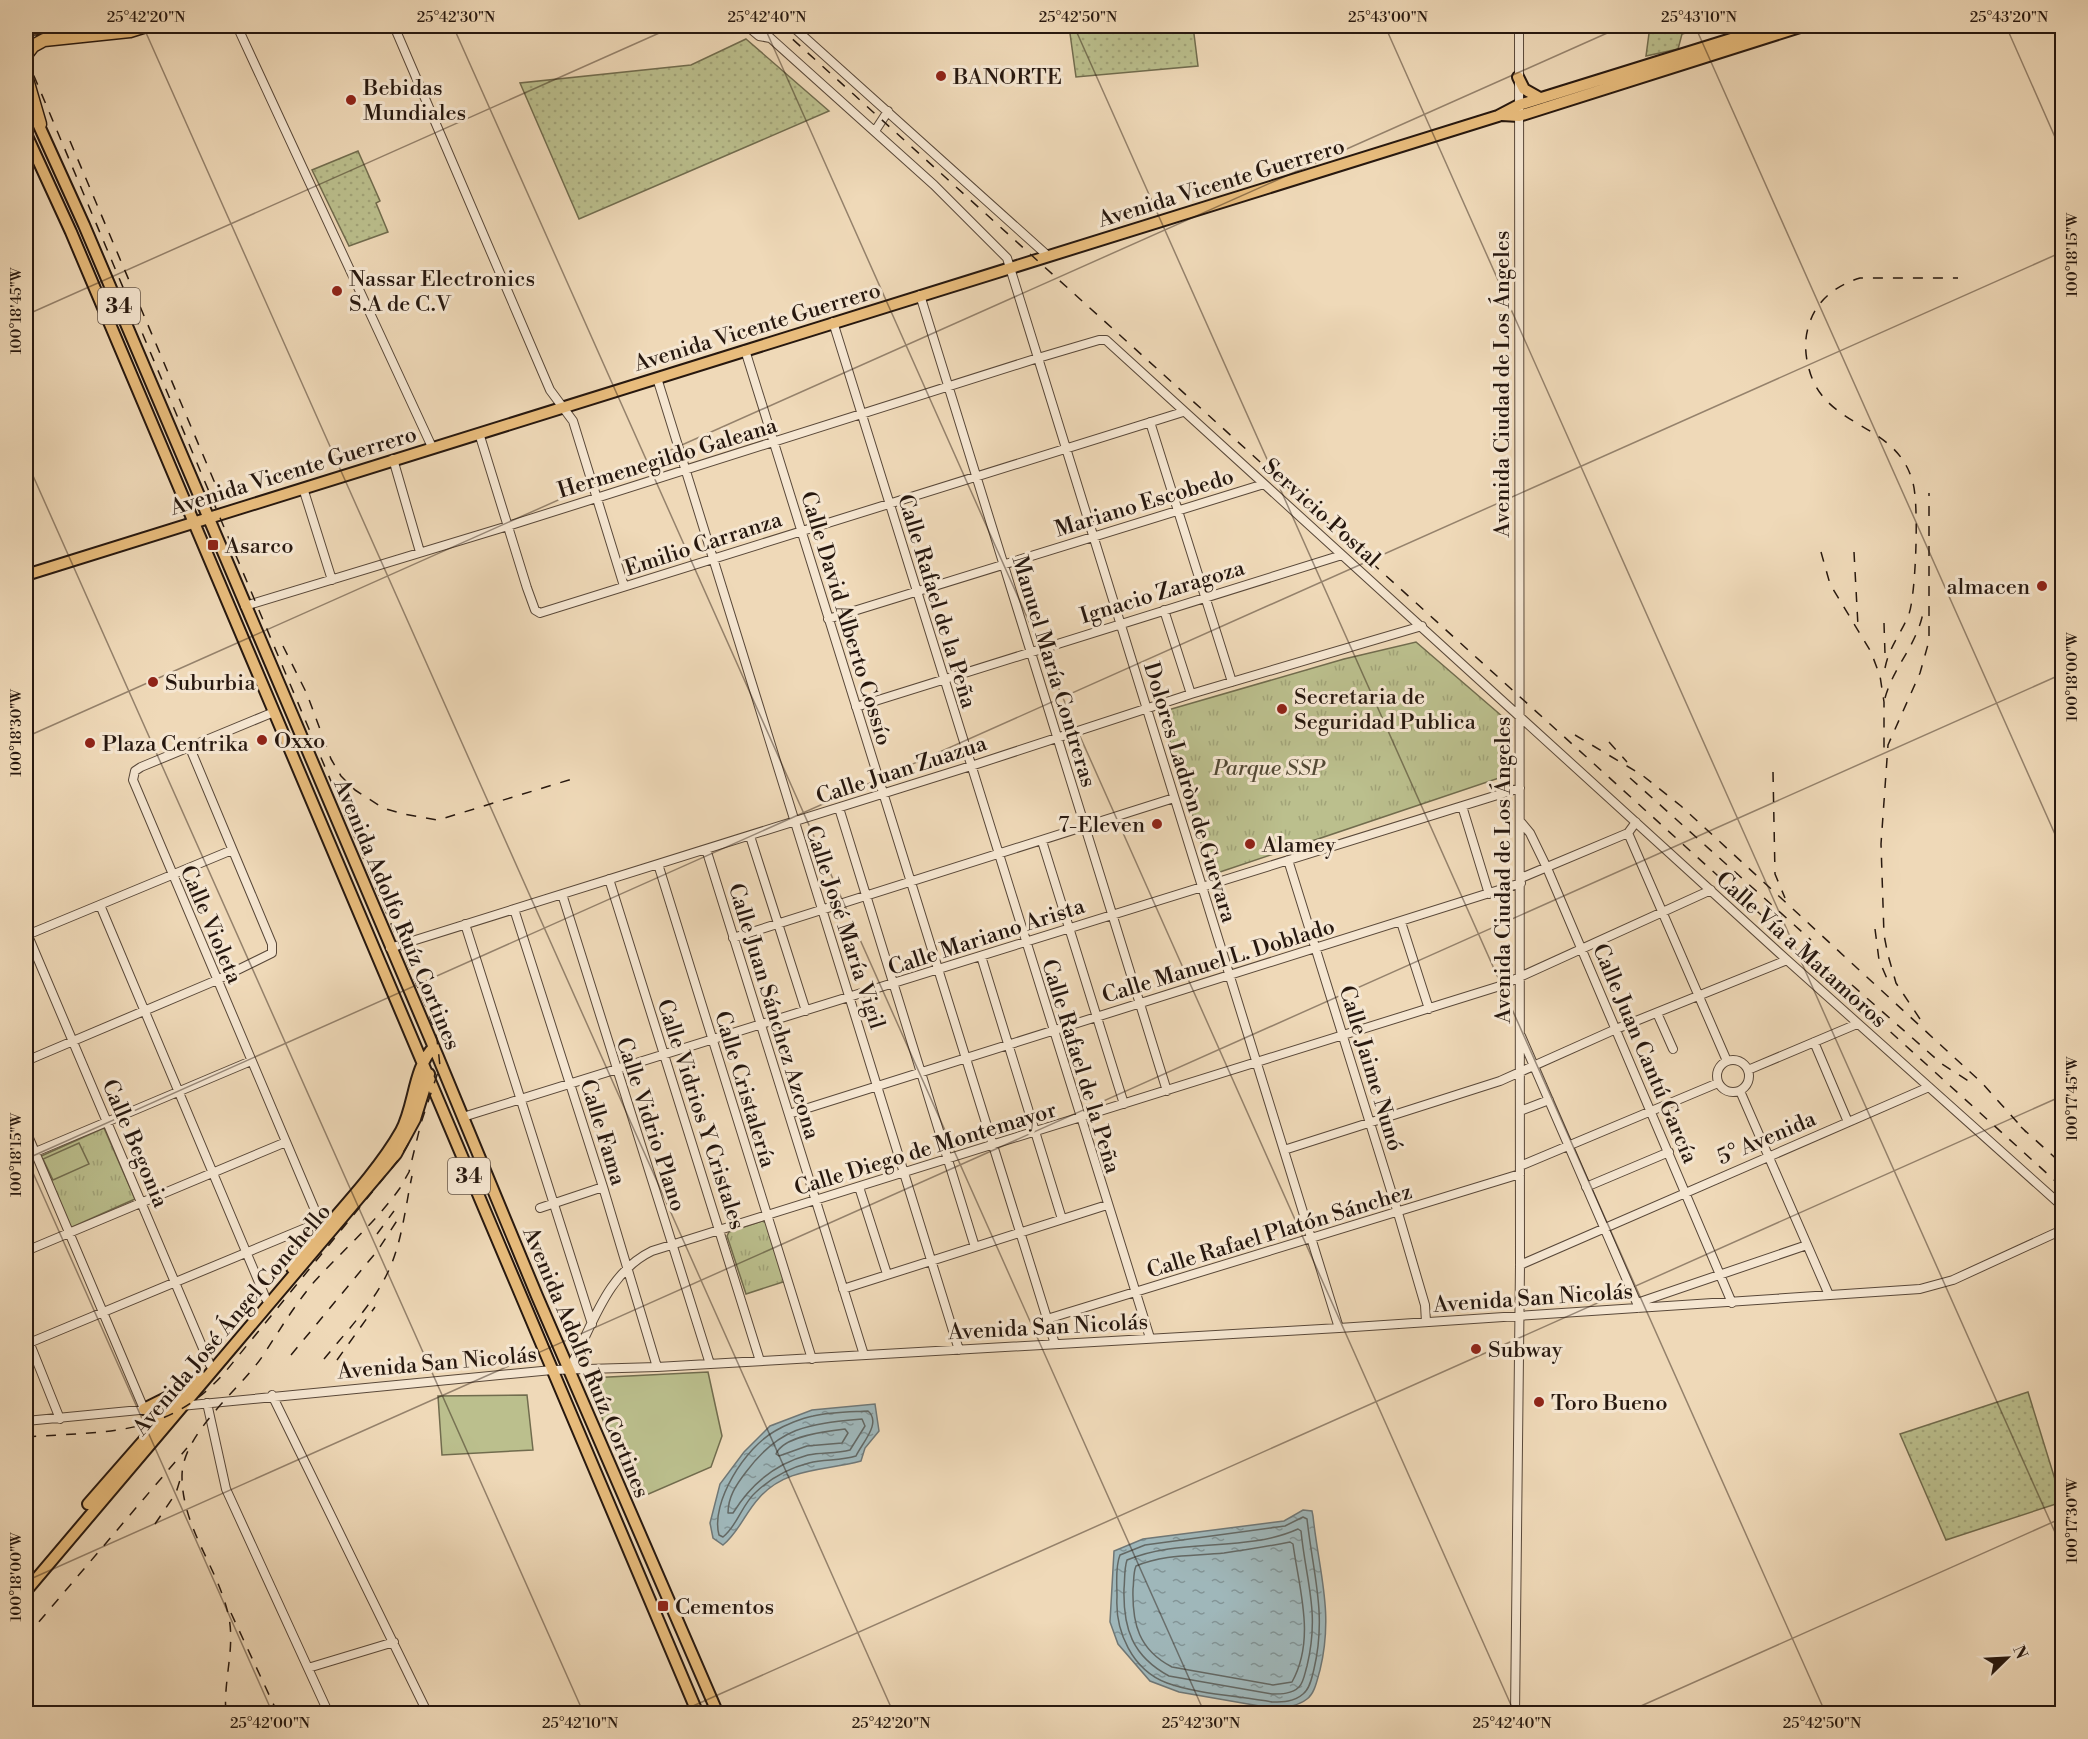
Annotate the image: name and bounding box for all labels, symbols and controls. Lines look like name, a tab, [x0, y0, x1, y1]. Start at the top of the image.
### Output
text: 25°42'20"N	[107, 8, 185, 27]
text: 25°42'30"N	[417, 8, 495, 27]
text: 25°42'40"N	[727, 8, 807, 27]
text: 25°42'50"N	[1039, 8, 1117, 27]
text: 25°43'00"N	[1348, 8, 1428, 27]
text: 25°43'10"N	[1661, 8, 1737, 27]
text: 25°43'20"N	[1970, 8, 2048, 27]
place label: BANORTE	[952, 64, 1062, 91]
marker: BANORTE	[934, 69, 948, 83]
place label: Bebidas Mundiales	[362, 75, 466, 127]
marker: Bebidas Mundiales	[344, 93, 358, 107]
street label: Avenida Vicente Guerrero	[1094, 133, 1348, 234]
text: 100°18'15"W	[2063, 212, 2082, 297]
street label: Avenida Ciudad de Los Ángeles	[1488, 231, 1516, 538]
place label: Nassar Electronics S.A de C.V	[349, 266, 535, 318]
text: 100°18'45"W	[7, 267, 26, 354]
street label: Avenida Vicente Guerrero	[630, 277, 884, 378]
marker: Nassar Electronics S.A de C.V	[330, 284, 344, 298]
road number: 34	[98, 288, 140, 324]
street label: Hermenegildo Galeana	[554, 412, 781, 505]
street label: Avenida Vicente Guerrero	[166, 421, 420, 522]
street label: Servicio Postal	[1257, 453, 1386, 573]
street label: Mariano Escobedo	[1052, 463, 1237, 543]
street label: Calle David Alberto Cossío	[794, 488, 897, 749]
street label: Calle Rafael de la Peña	[891, 491, 982, 713]
street label: Emilio Carranza	[621, 506, 786, 583]
place label: Asarco	[224, 533, 294, 560]
marker: Asarco	[206, 538, 220, 552]
street label: Manuel María Contreras	[1005, 552, 1102, 791]
street label: Ignacio Zaragoza	[1077, 554, 1249, 630]
place label: almacen	[1947, 574, 2030, 601]
marker: almacen	[2035, 579, 2049, 593]
text: 100°18'00"W	[2063, 632, 2082, 722]
street label: Dolores Ladròn de Guevara	[1137, 659, 1242, 927]
place label: Suburbia	[165, 670, 256, 697]
marker: Suburbia	[146, 675, 160, 689]
place label: Secretaria de Seguridad Publica	[1294, 684, 1477, 736]
text: 100°18'30"W	[7, 689, 26, 777]
marker: Secretaria de Seguridad Publica	[1275, 702, 1289, 716]
street label: Avenida Ciudad de Los Ángeles	[1489, 717, 1517, 1024]
place label: Oxxo	[274, 728, 325, 755]
street label: Calle Juan Zuazua	[813, 730, 991, 811]
place label: Plaza Centrika	[102, 731, 249, 758]
marker: Oxxo	[255, 733, 269, 747]
marker: Plaza Centrika	[83, 736, 97, 750]
park label: Parque SSP	[1212, 755, 1326, 782]
street label: Avenida Adolfo Ruíz Cortines	[327, 774, 466, 1054]
place label: 7-Eleven	[1058, 812, 1145, 839]
marker: 7-Eleven	[1150, 817, 1164, 831]
street label: Calle José María Vigil	[799, 822, 890, 1033]
place label: Alamey	[1261, 832, 1336, 859]
marker: Alamey	[1243, 837, 1257, 851]
street label: Calle Violeta	[174, 861, 248, 989]
street label: Calle Vía a Matamoros	[1710, 866, 1892, 1034]
street label: Calle Juan Sánchez Azcona	[722, 880, 826, 1143]
street label: Calle Mariano Arista	[885, 893, 1089, 982]
street label: Calle Manuel L. Doblado	[1099, 913, 1338, 1010]
street label: Calle Juan Cantú García	[1586, 940, 1703, 1168]
street label: Calle Rafael de la Peña	[1035, 956, 1126, 1178]
street label: Calle Jaime Nunó	[1333, 982, 1409, 1154]
street label: Calle Vidrios Y Cristales	[651, 996, 751, 1233]
street label: Calle Cristalería	[708, 1008, 781, 1172]
street label: Calle Vidrio Plano	[610, 1034, 691, 1215]
text: 100°17'45"W	[2063, 1056, 2082, 1141]
street label: Calle Begonia	[95, 1075, 174, 1213]
street label: Calle Fama	[574, 1076, 632, 1190]
street label: Calle Diego de Montemayor	[791, 1097, 1060, 1202]
street label: 5° Avenida	[1713, 1105, 1821, 1171]
text: 100°18'15"W	[7, 1112, 26, 1197]
road number: 34	[448, 1158, 490, 1194]
street label: Calle Rafael Platón Sánchez	[1144, 1178, 1415, 1285]
street label: Avenida José Ángel Conchello	[126, 1198, 337, 1442]
street label: Avenida Adolfo Ruíz Cortines	[516, 1222, 655, 1502]
street label: Avenida San Nicolás	[1431, 1278, 1634, 1319]
street label: Avenida San Nicolás	[946, 1309, 1149, 1346]
place label: Subway	[1488, 1337, 1563, 1364]
street label: Avenida San Nicolás	[335, 1341, 538, 1386]
marker: Subway	[1469, 1342, 1483, 1356]
place label: Toro Bueno	[1551, 1390, 1668, 1417]
marker: Toro Bueno	[1532, 1395, 1546, 1409]
text: 100°17'30"W	[2063, 1478, 2082, 1564]
text: 100°18'00"W	[7, 1532, 26, 1622]
place label: Cementos	[675, 1594, 774, 1621]
marker: Cementos	[656, 1599, 670, 1613]
north arrow	[1977, 1628, 2037, 1688]
text: N	[2008, 1642, 2032, 1662]
text: 25°42'00"N	[230, 1714, 310, 1733]
text: 25°42'10"N	[542, 1714, 618, 1733]
text: 25°42'20"N	[852, 1714, 930, 1733]
text: 25°42'30"N	[1162, 1714, 1240, 1733]
text: 25°42'40"N	[1472, 1714, 1552, 1733]
text: 25°42'50"N	[1783, 1714, 1861, 1733]

